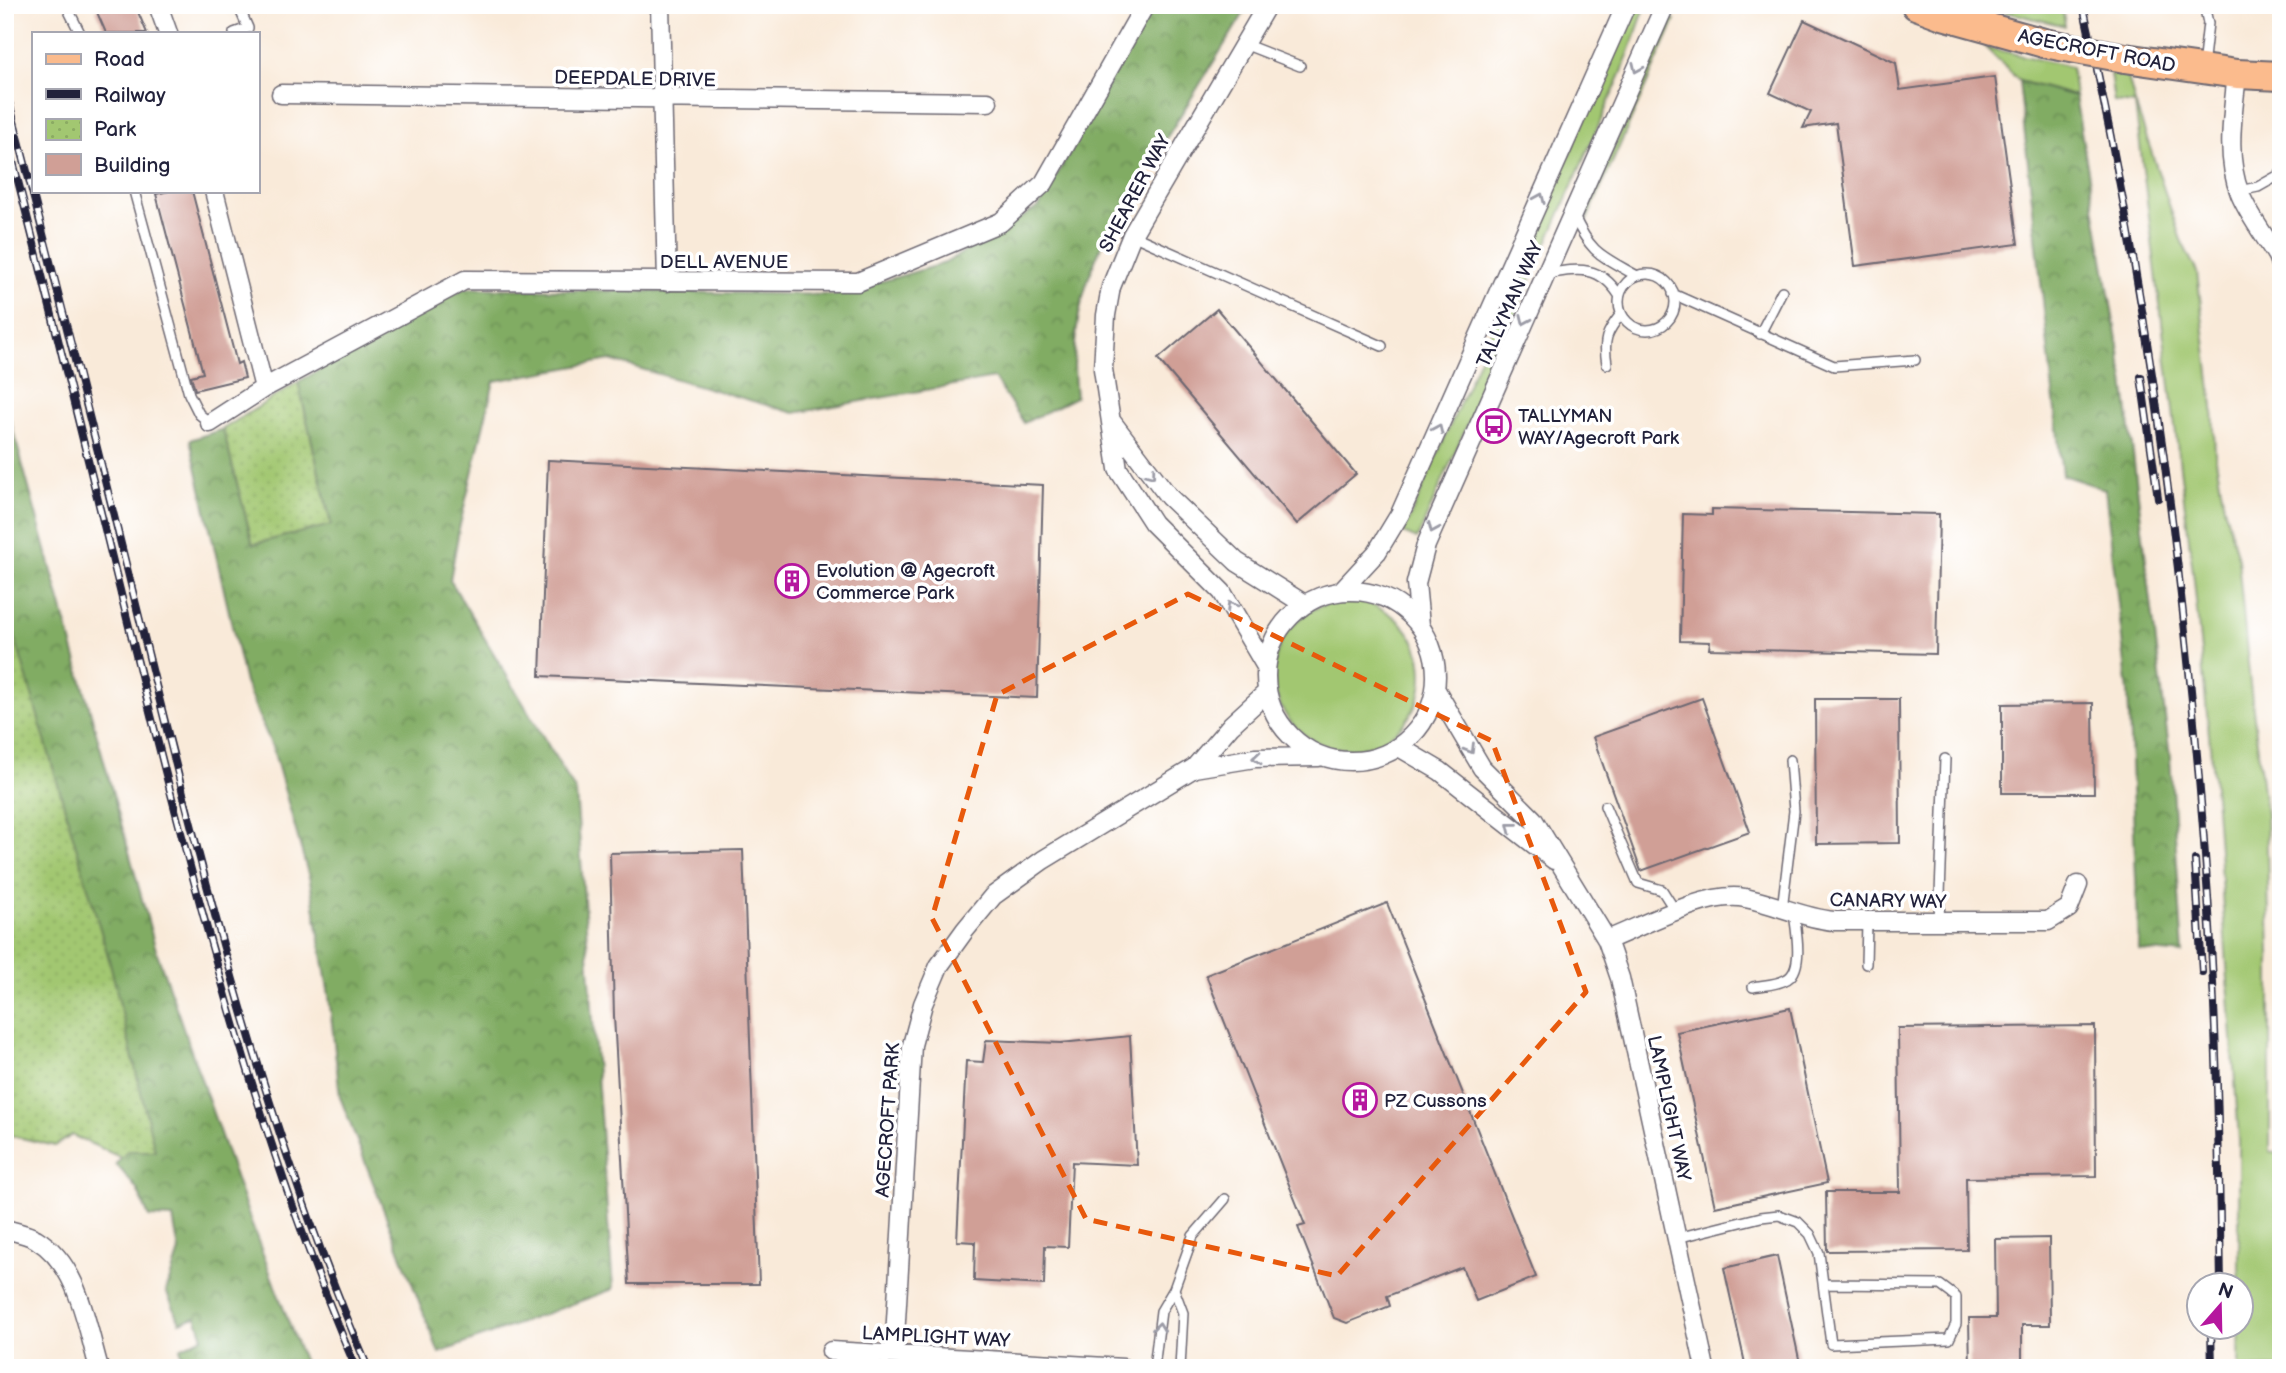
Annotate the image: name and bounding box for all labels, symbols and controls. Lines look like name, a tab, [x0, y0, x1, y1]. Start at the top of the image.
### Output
street label: AGECROFT ROAD	[2016, 25, 2178, 78]
legend	[32, 32, 259, 192]
text: Road	[94, 47, 145, 72]
one-way arrow	[1632, 60, 1646, 73]
street label: DEEPDALE DRIVE	[554, 67, 716, 92]
text: Railway	[94, 83, 166, 108]
text: Park	[94, 117, 137, 142]
street label: SHEARER WAY	[1095, 130, 1176, 257]
text: Building	[94, 153, 170, 178]
one-way arrow	[1532, 193, 1546, 206]
street label: TALLYMAN WAY	[1472, 237, 1549, 371]
street label: DELL AVENUE	[660, 251, 788, 274]
one-way arrow	[1519, 313, 1533, 325]
place label: TALLYMAN WAY/Agecroft Park	[1518, 405, 1680, 450]
bus stop icon: TALLYMAN WAY/Agecroft Park	[1475, 407, 1513, 445]
one-way arrow	[1430, 424, 1444, 436]
one-way arrow	[1143, 466, 1156, 478]
one-way arrow	[1427, 521, 1441, 533]
place label: Evolution @ Agecroft Commerce Park	[816, 560, 995, 605]
building icon: Evolution @ Agecroft Commerce Park	[773, 562, 811, 600]
one-way arrow	[1226, 600, 1239, 613]
one-way arrow	[1462, 741, 1475, 754]
one-way arrow	[1251, 750, 1262, 765]
one-way arrow	[1507, 822, 1519, 835]
street label: CANARY WAY	[1829, 889, 1947, 914]
street label: LAMPLIGHT WAY	[1642, 1033, 1695, 1184]
street label: AGECROFT PARK	[872, 1041, 905, 1198]
building icon: PZ Cussons	[1341, 1081, 1379, 1119]
place label: PZ Cussons	[1384, 1090, 1487, 1113]
north arrow	[2184, 1272, 2254, 1342]
text: N	[2215, 1278, 2236, 1305]
one-way arrow	[1151, 1321, 1166, 1333]
street label: LAMPLIGHT WAY	[861, 1322, 1012, 1353]

